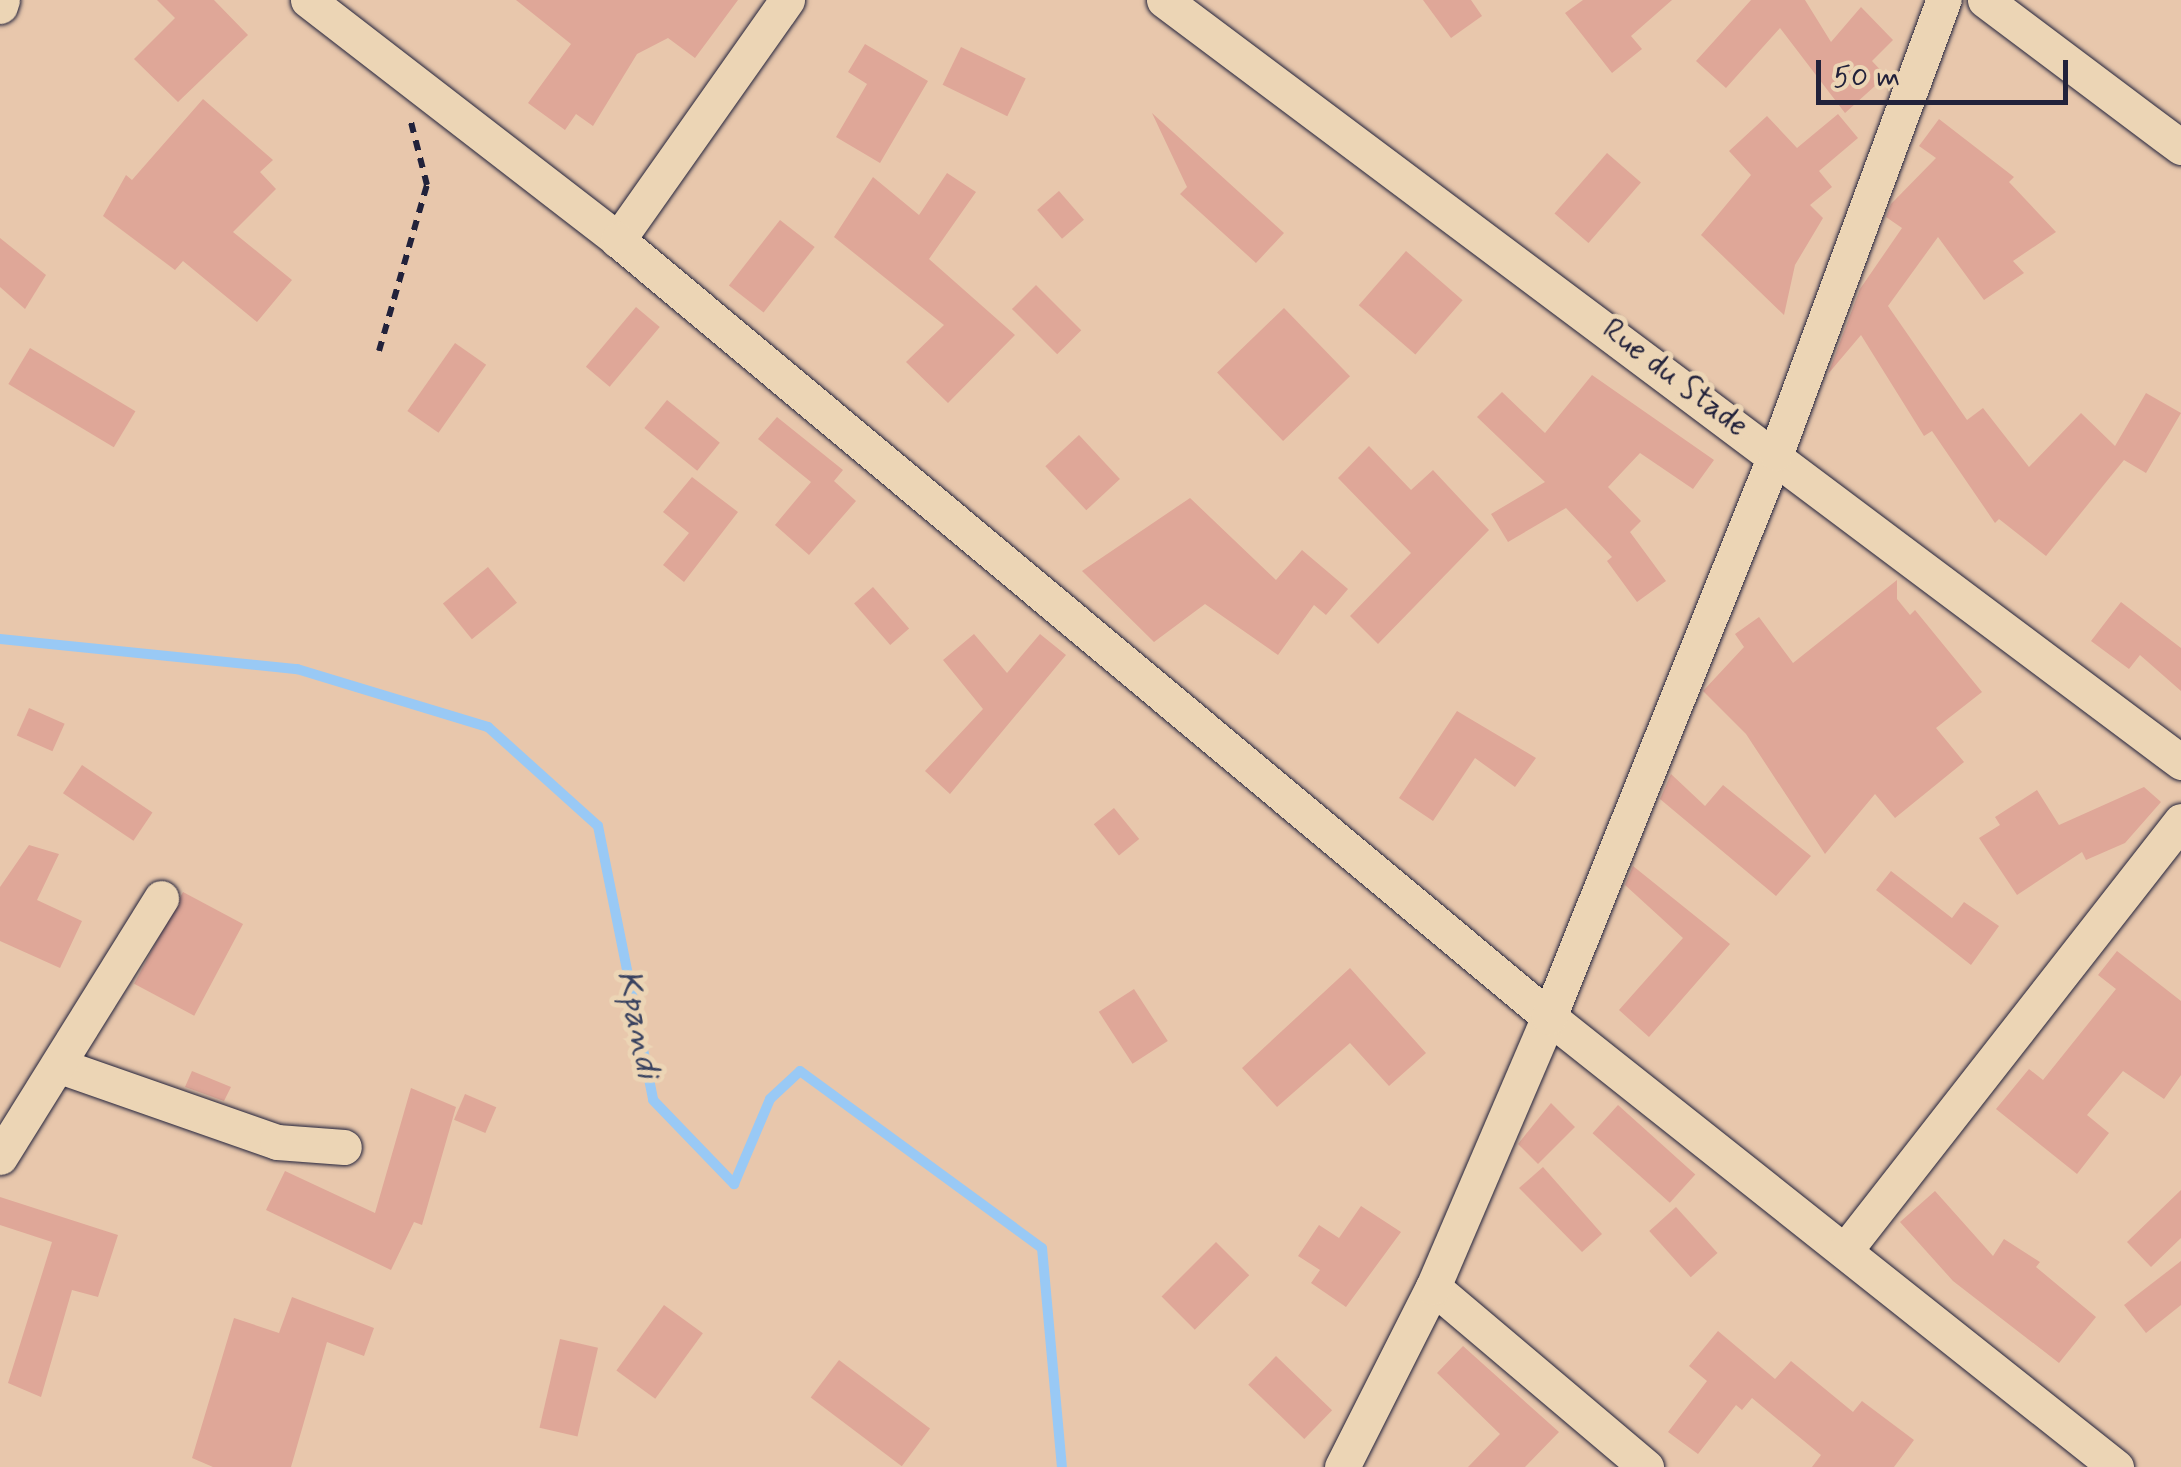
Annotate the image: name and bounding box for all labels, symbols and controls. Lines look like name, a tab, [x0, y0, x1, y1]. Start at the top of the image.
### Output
scale bar	[1821, 40, 2074, 102]
text: 50 m	[1833, 58, 1900, 97]
street label: Rue du Stade	[1595, 311, 1755, 445]
water label: Kpandi	[607, 966, 669, 1082]

